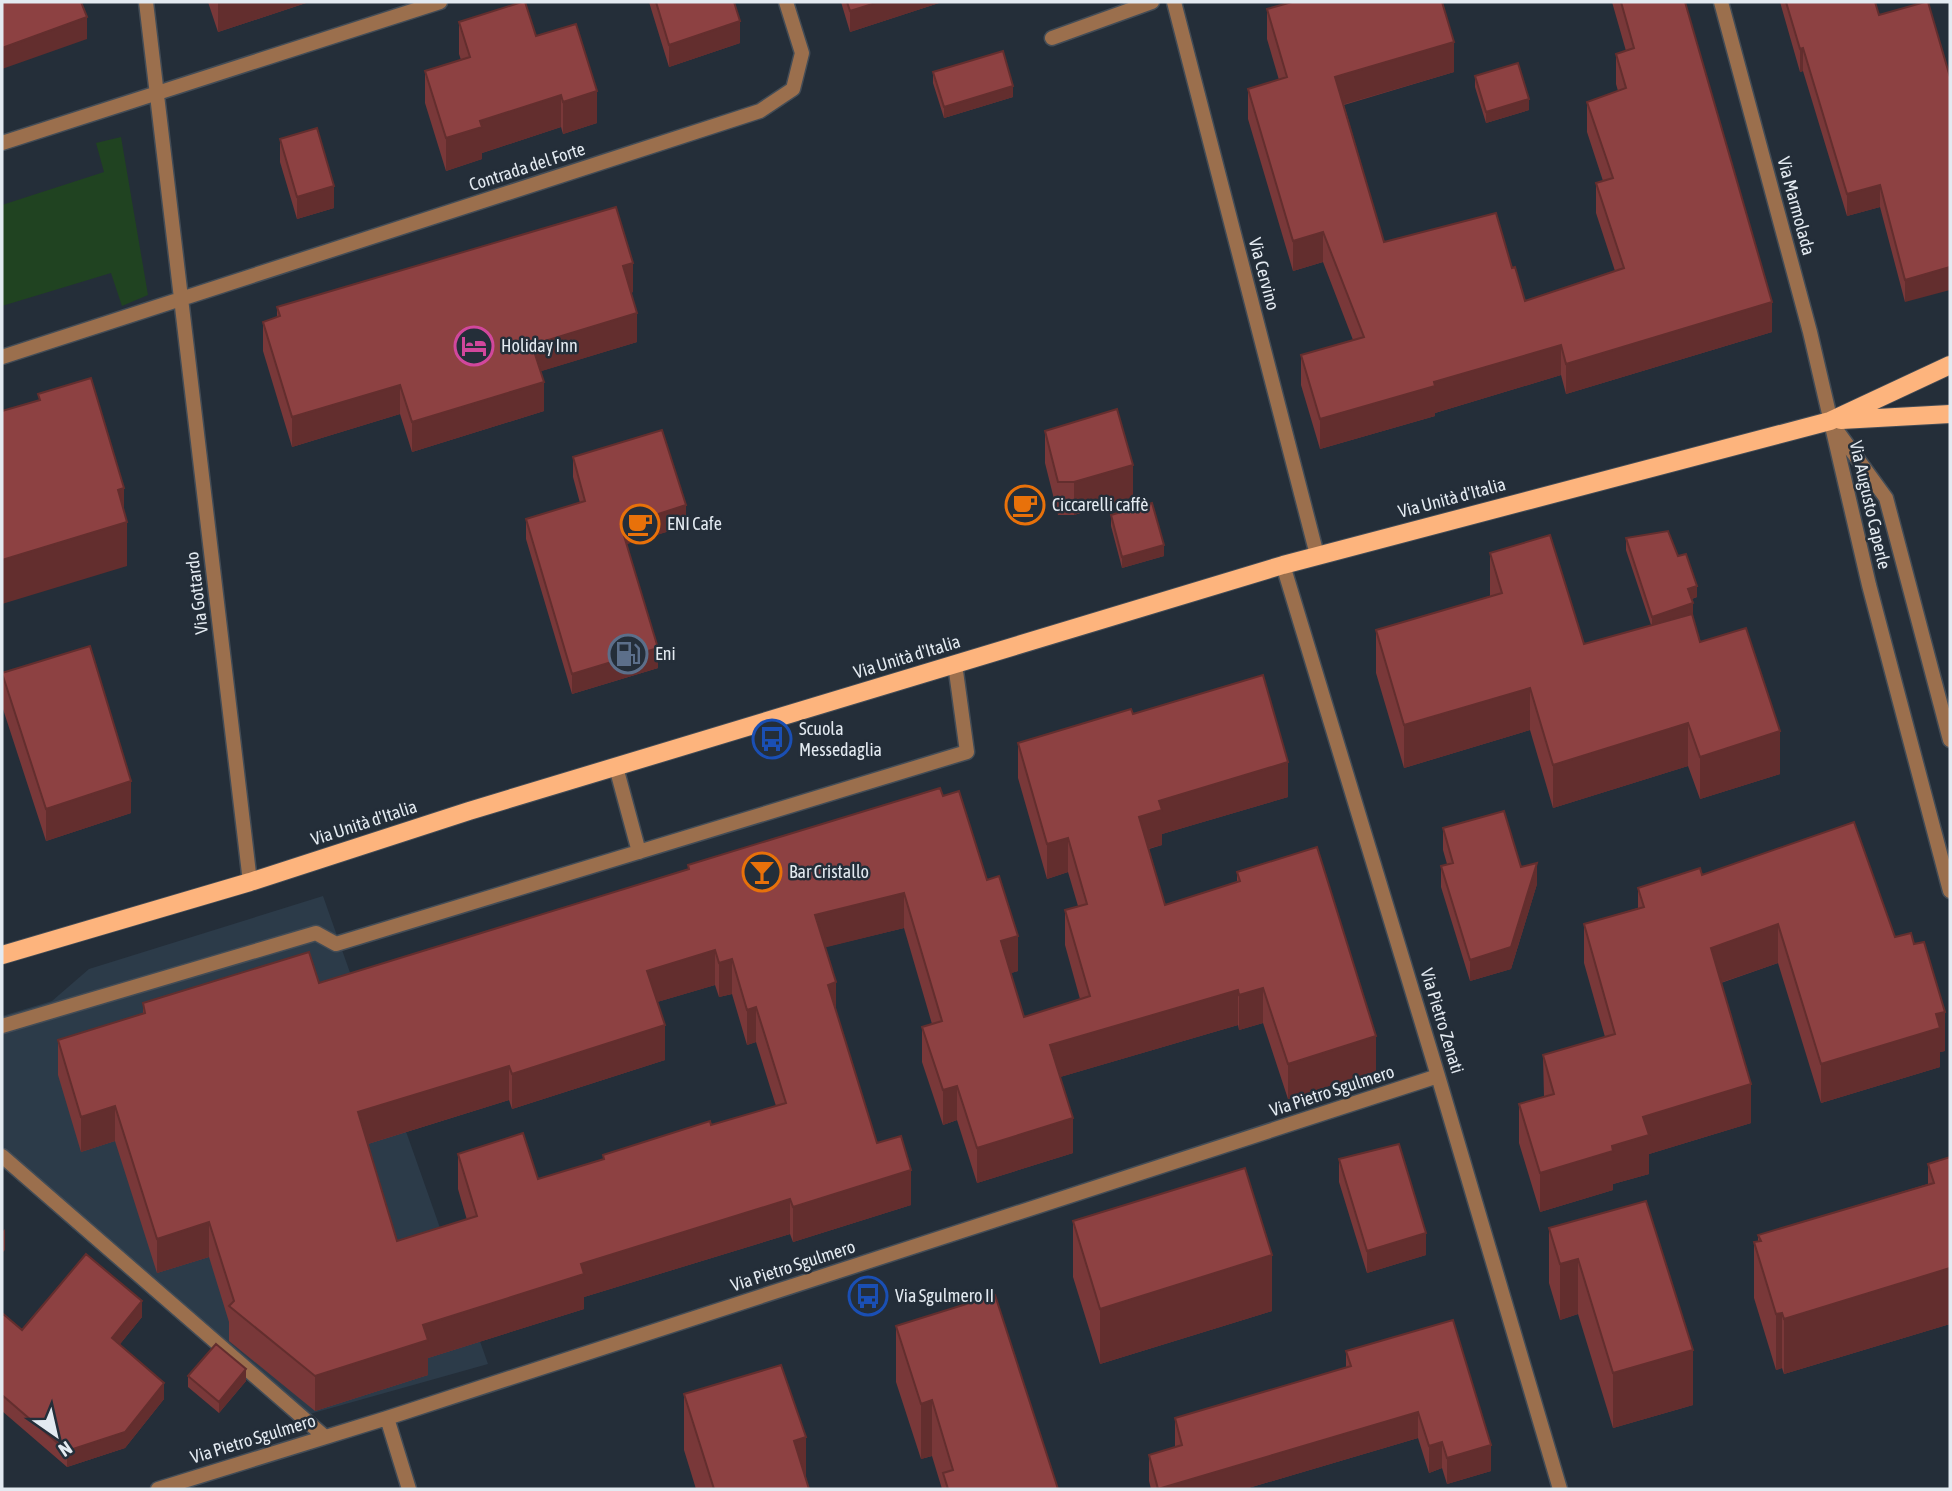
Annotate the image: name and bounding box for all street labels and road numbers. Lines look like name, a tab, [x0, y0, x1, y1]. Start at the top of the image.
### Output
street label: Contrada del Forte	[466, 138, 588, 195]
street label: Via Marmolada	[1773, 154, 1820, 257]
street label: Via Cervino	[1245, 235, 1284, 312]
street label: Via Augusto Caperle	[1845, 439, 1895, 571]
street label: Via Unità d'Italia	[1396, 473, 1508, 522]
street label: Via Gottardo	[181, 551, 212, 635]
street label: Via Unità d'Italia	[851, 630, 963, 683]
street label: Via Unità d'Italia	[308, 796, 420, 850]
street label: Via Pietro Zenati	[1417, 966, 1468, 1076]
street label: Via Pietro Sgulmero	[1267, 1061, 1397, 1121]
street label: Via Pietro Sgulmero	[728, 1236, 858, 1296]
street label: Via Pietro Sgulmero	[188, 1410, 318, 1468]

